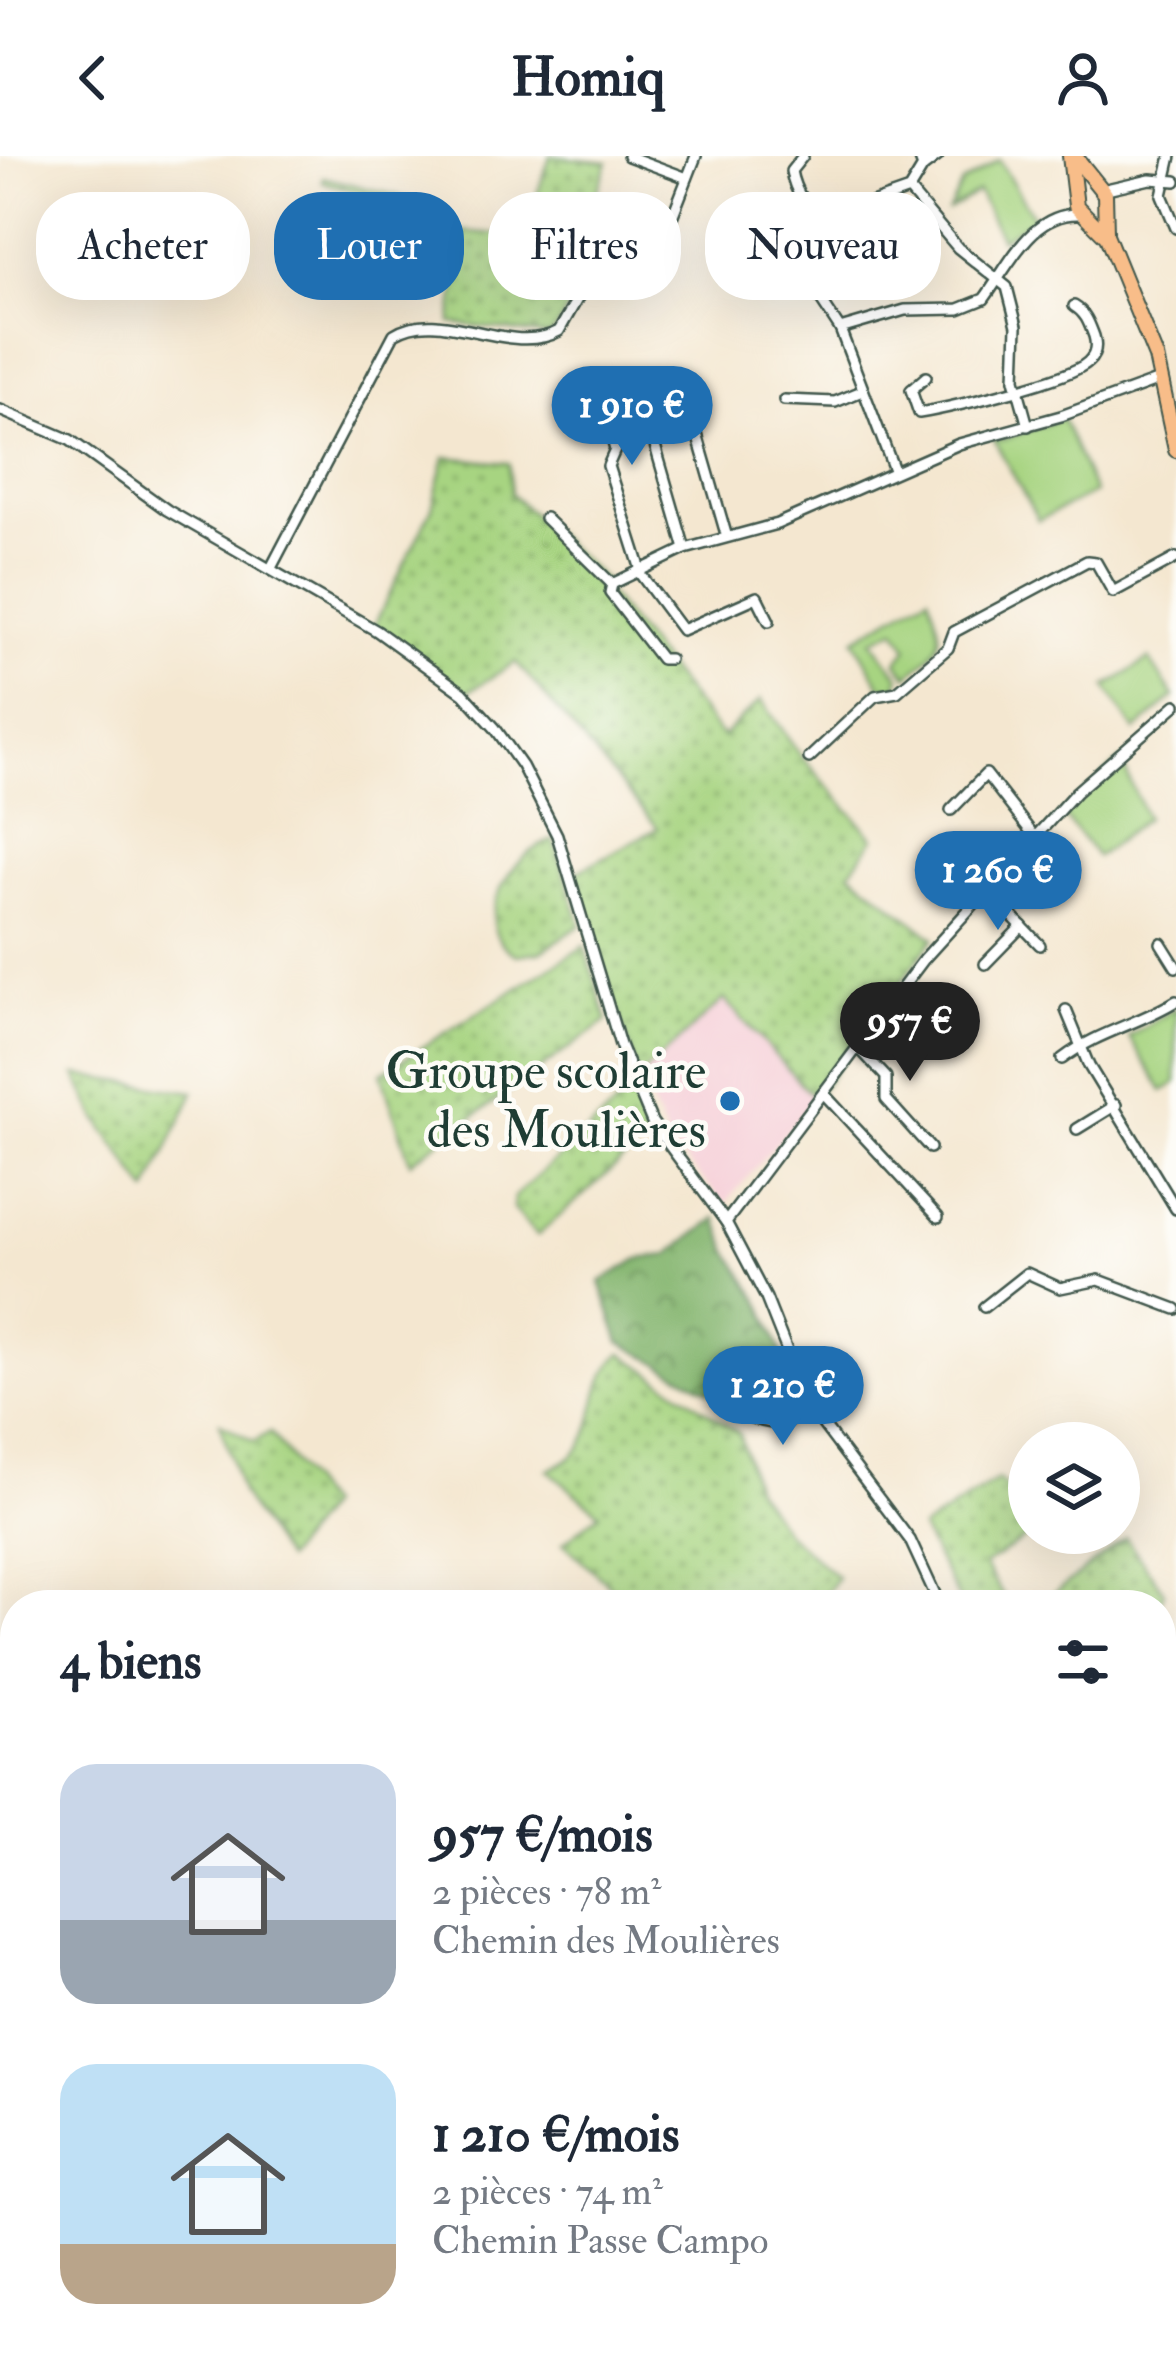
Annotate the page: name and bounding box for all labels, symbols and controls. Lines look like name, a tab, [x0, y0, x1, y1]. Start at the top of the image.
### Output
text: Homiq	[511, 44, 665, 112]
icon: back	[60, 45, 126, 111]
icon: person	[1050, 45, 1116, 111]
chip: Acheter	[36, 192, 250, 300]
chip: Louer	[274, 192, 464, 300]
chip: Filtres	[488, 192, 681, 300]
chip: Nouveau	[705, 192, 941, 300]
pin: 1 910 €	[521, 366, 743, 468]
text: 1 910 €	[579, 380, 685, 429]
pin: 1 260 €	[887, 831, 1109, 933]
text: 1 260 €	[942, 845, 1054, 894]
pin: 957 €	[826, 982, 994, 1084]
text: 957 €	[867, 996, 953, 1045]
place label: Groupe scolaire des Moulières	[386, 1040, 706, 1163]
marker: Groupe scolaire des Moulières	[717, 1088, 743, 1114]
pin: 1 210 €	[672, 1346, 894, 1448]
text: 1 210 €	[730, 1360, 836, 1409]
map controls	[1008, 1422, 1140, 1554]
button: layers	[1008, 1422, 1140, 1554]
icon: filters	[1050, 1629, 1116, 1695]
text: 4 biens	[60, 1630, 202, 1694]
text: 957 €/mois	[432, 1803, 653, 1867]
icon: home	[156, 1812, 300, 1956]
text: 2 pièces · 78 m²	[432, 1867, 661, 1916]
text: Chemin des Moulières	[432, 1916, 780, 1965]
text: 1 210 €/mois	[432, 2103, 680, 2167]
icon: home	[156, 2112, 300, 2256]
text: 2 pièces · 74 m²	[432, 2167, 663, 2216]
text: Chemin Passe Campo	[432, 2216, 769, 2265]

